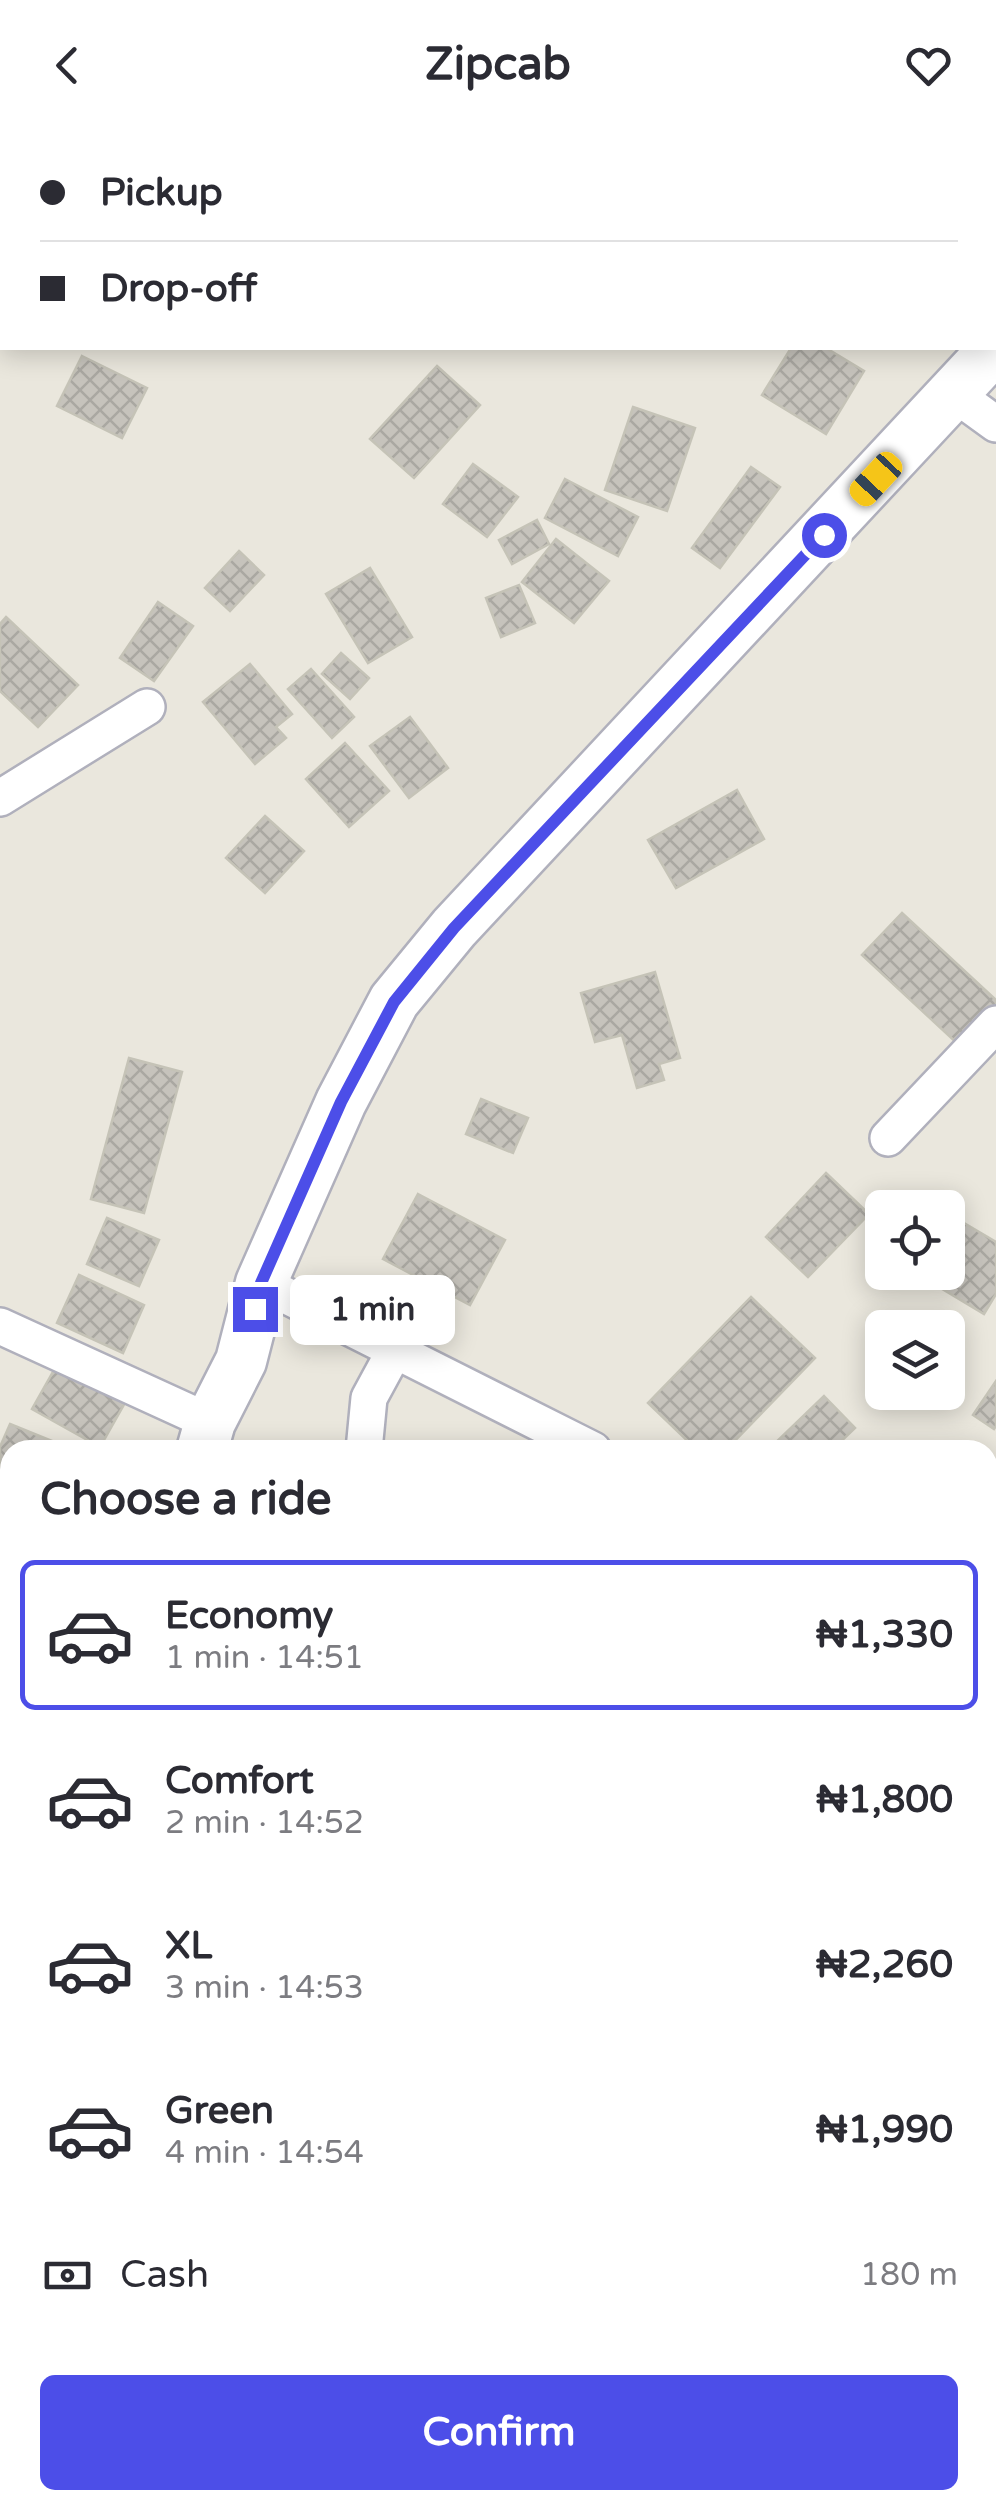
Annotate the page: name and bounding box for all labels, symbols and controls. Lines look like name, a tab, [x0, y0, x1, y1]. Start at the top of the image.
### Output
icon: back	[40, 38, 95, 93]
text: Zipcab	[425, 38, 571, 92]
icon: heart	[901, 38, 956, 93]
text: Pickup	[100, 170, 223, 216]
text: Drop-off	[100, 266, 257, 312]
car	[845, 447, 907, 511]
route start	[802, 513, 847, 558]
map controls	[865, 1190, 965, 1410]
button: locate	[865, 1190, 965, 1290]
callout: 1 min	[290, 1274, 455, 1344]
route end	[233, 1287, 278, 1332]
text: 1 min	[330, 1291, 415, 1329]
button: layers	[865, 1310, 965, 1410]
text: Choose a ride	[40, 1473, 331, 1527]
icon: car	[45, 1590, 135, 1680]
text: Economy	[165, 1593, 333, 1639]
text: ₦1,330	[816, 1612, 953, 1658]
text: 1 min · 14:51	[165, 1639, 364, 1677]
icon: car	[45, 1755, 135, 1845]
text: Comfort	[165, 1758, 314, 1804]
text: ₦1,800	[816, 1777, 953, 1823]
text: 2 min · 14:52	[165, 1804, 364, 1842]
icon: car	[45, 1920, 135, 2010]
text: XL	[165, 1923, 212, 1969]
text: ₦2,260	[816, 1942, 953, 1988]
text: 3 min · 14:53	[165, 1969, 364, 2007]
icon: car	[45, 2085, 135, 2175]
text: Green	[165, 2088, 274, 2134]
text: ₦1,990	[816, 2107, 953, 2153]
text: 4 min · 14:54	[165, 2134, 364, 2172]
icon: cash	[40, 2248, 95, 2303]
text: Cash	[120, 2252, 209, 2298]
text: 180 m	[860, 2256, 958, 2294]
button: Confirm	[40, 2375, 958, 2490]

